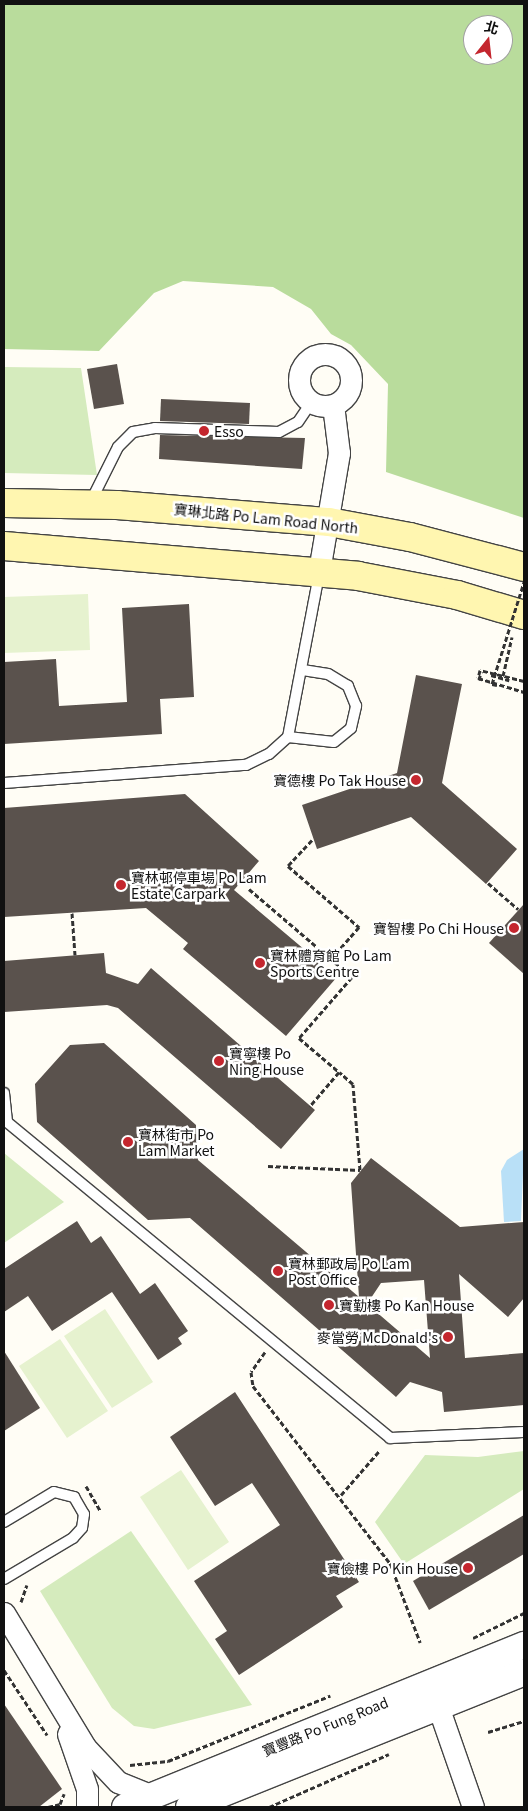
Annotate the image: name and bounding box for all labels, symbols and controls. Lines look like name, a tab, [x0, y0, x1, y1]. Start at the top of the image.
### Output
north arrow	[463, 15, 513, 65]
text: 北	[482, 15, 501, 38]
place label: Esso	[214, 423, 244, 439]
marker: Esso	[198, 425, 210, 437]
street label: 寶琳北路 Po Lam Road North	[173, 500, 359, 536]
place label: 寶德樓 Po Tak House	[273, 772, 406, 788]
marker: 寶德樓 Po Tak House	[410, 774, 422, 786]
place label: 寶林邨停車場 Po Lam Estate Carpark	[131, 869, 267, 902]
marker: 寶林邨停車場 Po Lam Estate Carpark	[115, 879, 127, 891]
place label: 寶智樓 Po Chi House	[373, 920, 504, 936]
marker: 寶智樓 Po Chi House	[508, 922, 520, 934]
place label: 寶林體育館 Po Lam Sports Centre	[270, 947, 392, 980]
marker: 寶林體育館 Po Lam Sports Centre	[254, 957, 266, 969]
place label: 寶寧樓 Po Ning House	[229, 1045, 304, 1078]
marker: 寶寧樓 Po Ning House	[213, 1055, 225, 1067]
place label: 寶林街市 Po Lam Market	[138, 1126, 215, 1158]
marker: 寶林街市 Po Lam Market	[122, 1136, 134, 1148]
place label: 寶林郵政局 Po Lam Post Office	[288, 1255, 410, 1288]
marker: 寶林郵政局 Po Lam Post Office	[272, 1265, 284, 1277]
place label: 寶勤樓 Po Kan House	[339, 1297, 474, 1313]
marker: 寶勤樓 Po Kan House	[323, 1299, 335, 1311]
place label: 麥當勞 McDonald's	[317, 1329, 438, 1345]
marker: 麥當勞 McDonald's	[442, 1331, 454, 1343]
place label: 寶儉樓 Po Kin House	[327, 1560, 458, 1576]
marker: 寶儉樓 Po Kin House	[462, 1562, 474, 1574]
street label: 寶豐路 Po Fung Road	[260, 1693, 390, 1759]

